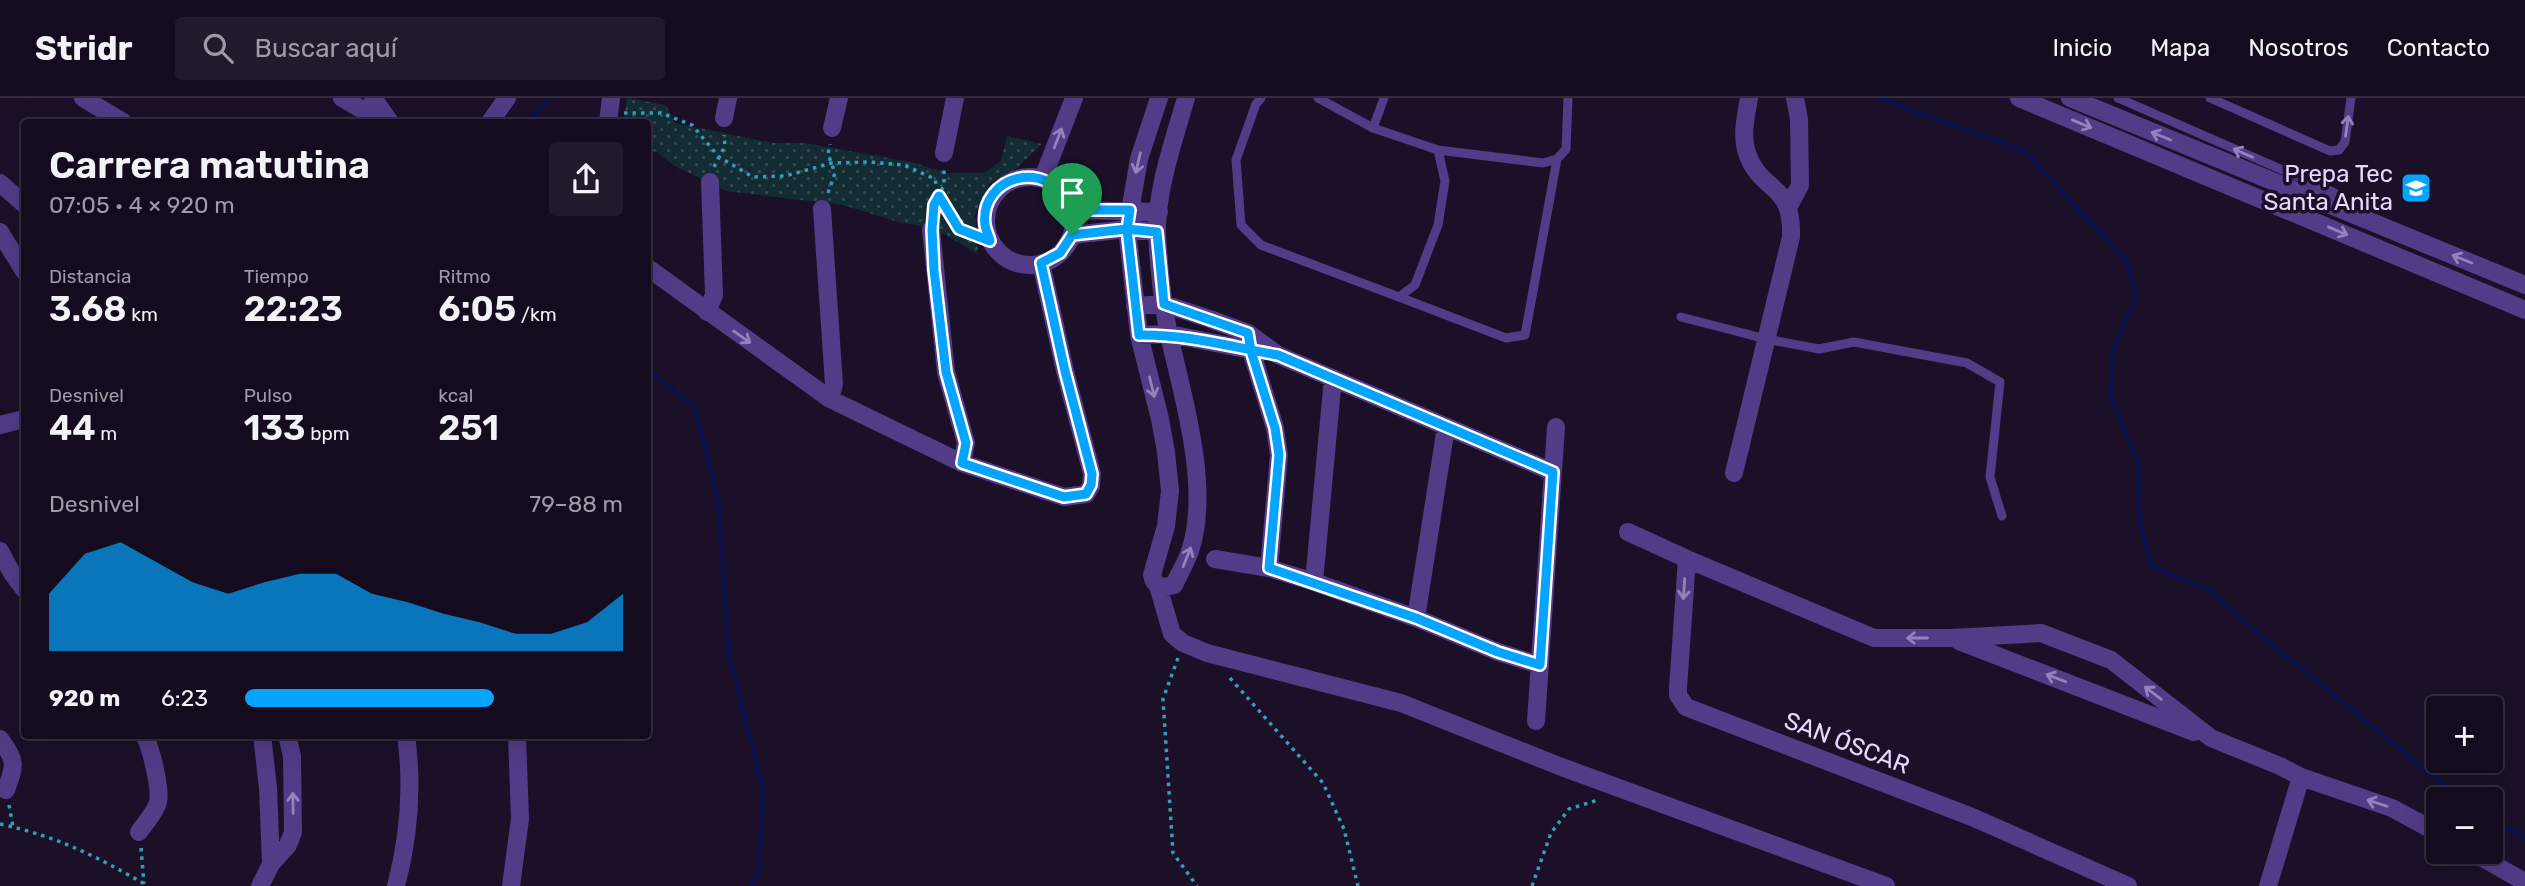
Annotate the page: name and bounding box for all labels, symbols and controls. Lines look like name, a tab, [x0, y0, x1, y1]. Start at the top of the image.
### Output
search box	[175, 17, 665, 80]
text: Stridr	[35, 29, 133, 68]
icon: search	[199, 29, 237, 67]
text: Buscar aquí	[255, 33, 397, 64]
text: Inicio	[2053, 34, 2112, 62]
text: Mapa	[2150, 34, 2210, 62]
text: Nosotros	[2248, 34, 2349, 62]
text: Contacto	[2387, 34, 2490, 62]
one-way arrow	[2341, 115, 2354, 138]
one-way arrow	[2071, 119, 2093, 132]
one-way arrow	[1053, 128, 1066, 150]
one-way arrow	[2150, 128, 2172, 141]
text: Carrera matutina	[49, 142, 370, 188]
button: share	[549, 142, 623, 216]
one-way arrow	[2233, 146, 2255, 159]
one-way arrow	[1131, 151, 1145, 174]
place label: Prepa Tec Santa Anita	[2264, 160, 2393, 216]
pin	[1042, 163, 1102, 235]
school or university icon: Prepa Tec Santa Anita	[2399, 171, 2433, 205]
icon: arrive	[1053, 174, 1091, 212]
text: 07:05 · 4 × 920 m	[49, 191, 235, 219]
one-way arrow	[2326, 225, 2348, 238]
one-way arrow	[2451, 252, 2473, 265]
text: Distancia	[49, 265, 131, 288]
text: Tiempo	[244, 265, 309, 288]
text: Ritmo	[438, 265, 491, 288]
text: 3.68	[49, 288, 127, 330]
text: 22:23	[244, 288, 343, 330]
text: 6:05	[438, 288, 516, 330]
text: km	[127, 303, 158, 326]
text: /km	[516, 303, 557, 326]
one-way arrow	[732, 330, 751, 344]
one-way arrow	[1146, 375, 1159, 398]
text: Desnivel	[49, 384, 124, 407]
text: Pulso	[244, 384, 293, 407]
text: kcal	[438, 384, 473, 407]
text: 44	[49, 407, 96, 449]
text: 133	[244, 407, 306, 449]
text: 251	[438, 407, 499, 449]
text: m	[96, 422, 117, 445]
text: bpm	[306, 422, 350, 445]
text: Desnivel	[49, 490, 140, 518]
text: 79–88 m	[529, 490, 623, 518]
one-way arrow	[1181, 546, 1194, 568]
one-way arrow	[1678, 577, 1691, 600]
one-way arrow	[1906, 631, 1929, 645]
one-way arrow	[2045, 671, 2067, 683]
text: 920 m	[49, 684, 120, 712]
text: 6:23	[161, 684, 208, 712]
one-way arrow	[2144, 685, 2163, 700]
map controls	[2426, 696, 2503, 864]
button: +	[2426, 696, 2503, 773]
street label: SAN ÓSCAR	[1780, 706, 1914, 780]
button: −	[2426, 787, 2503, 864]
one-way arrow	[286, 792, 299, 815]
one-way arrow	[2366, 796, 2388, 808]

